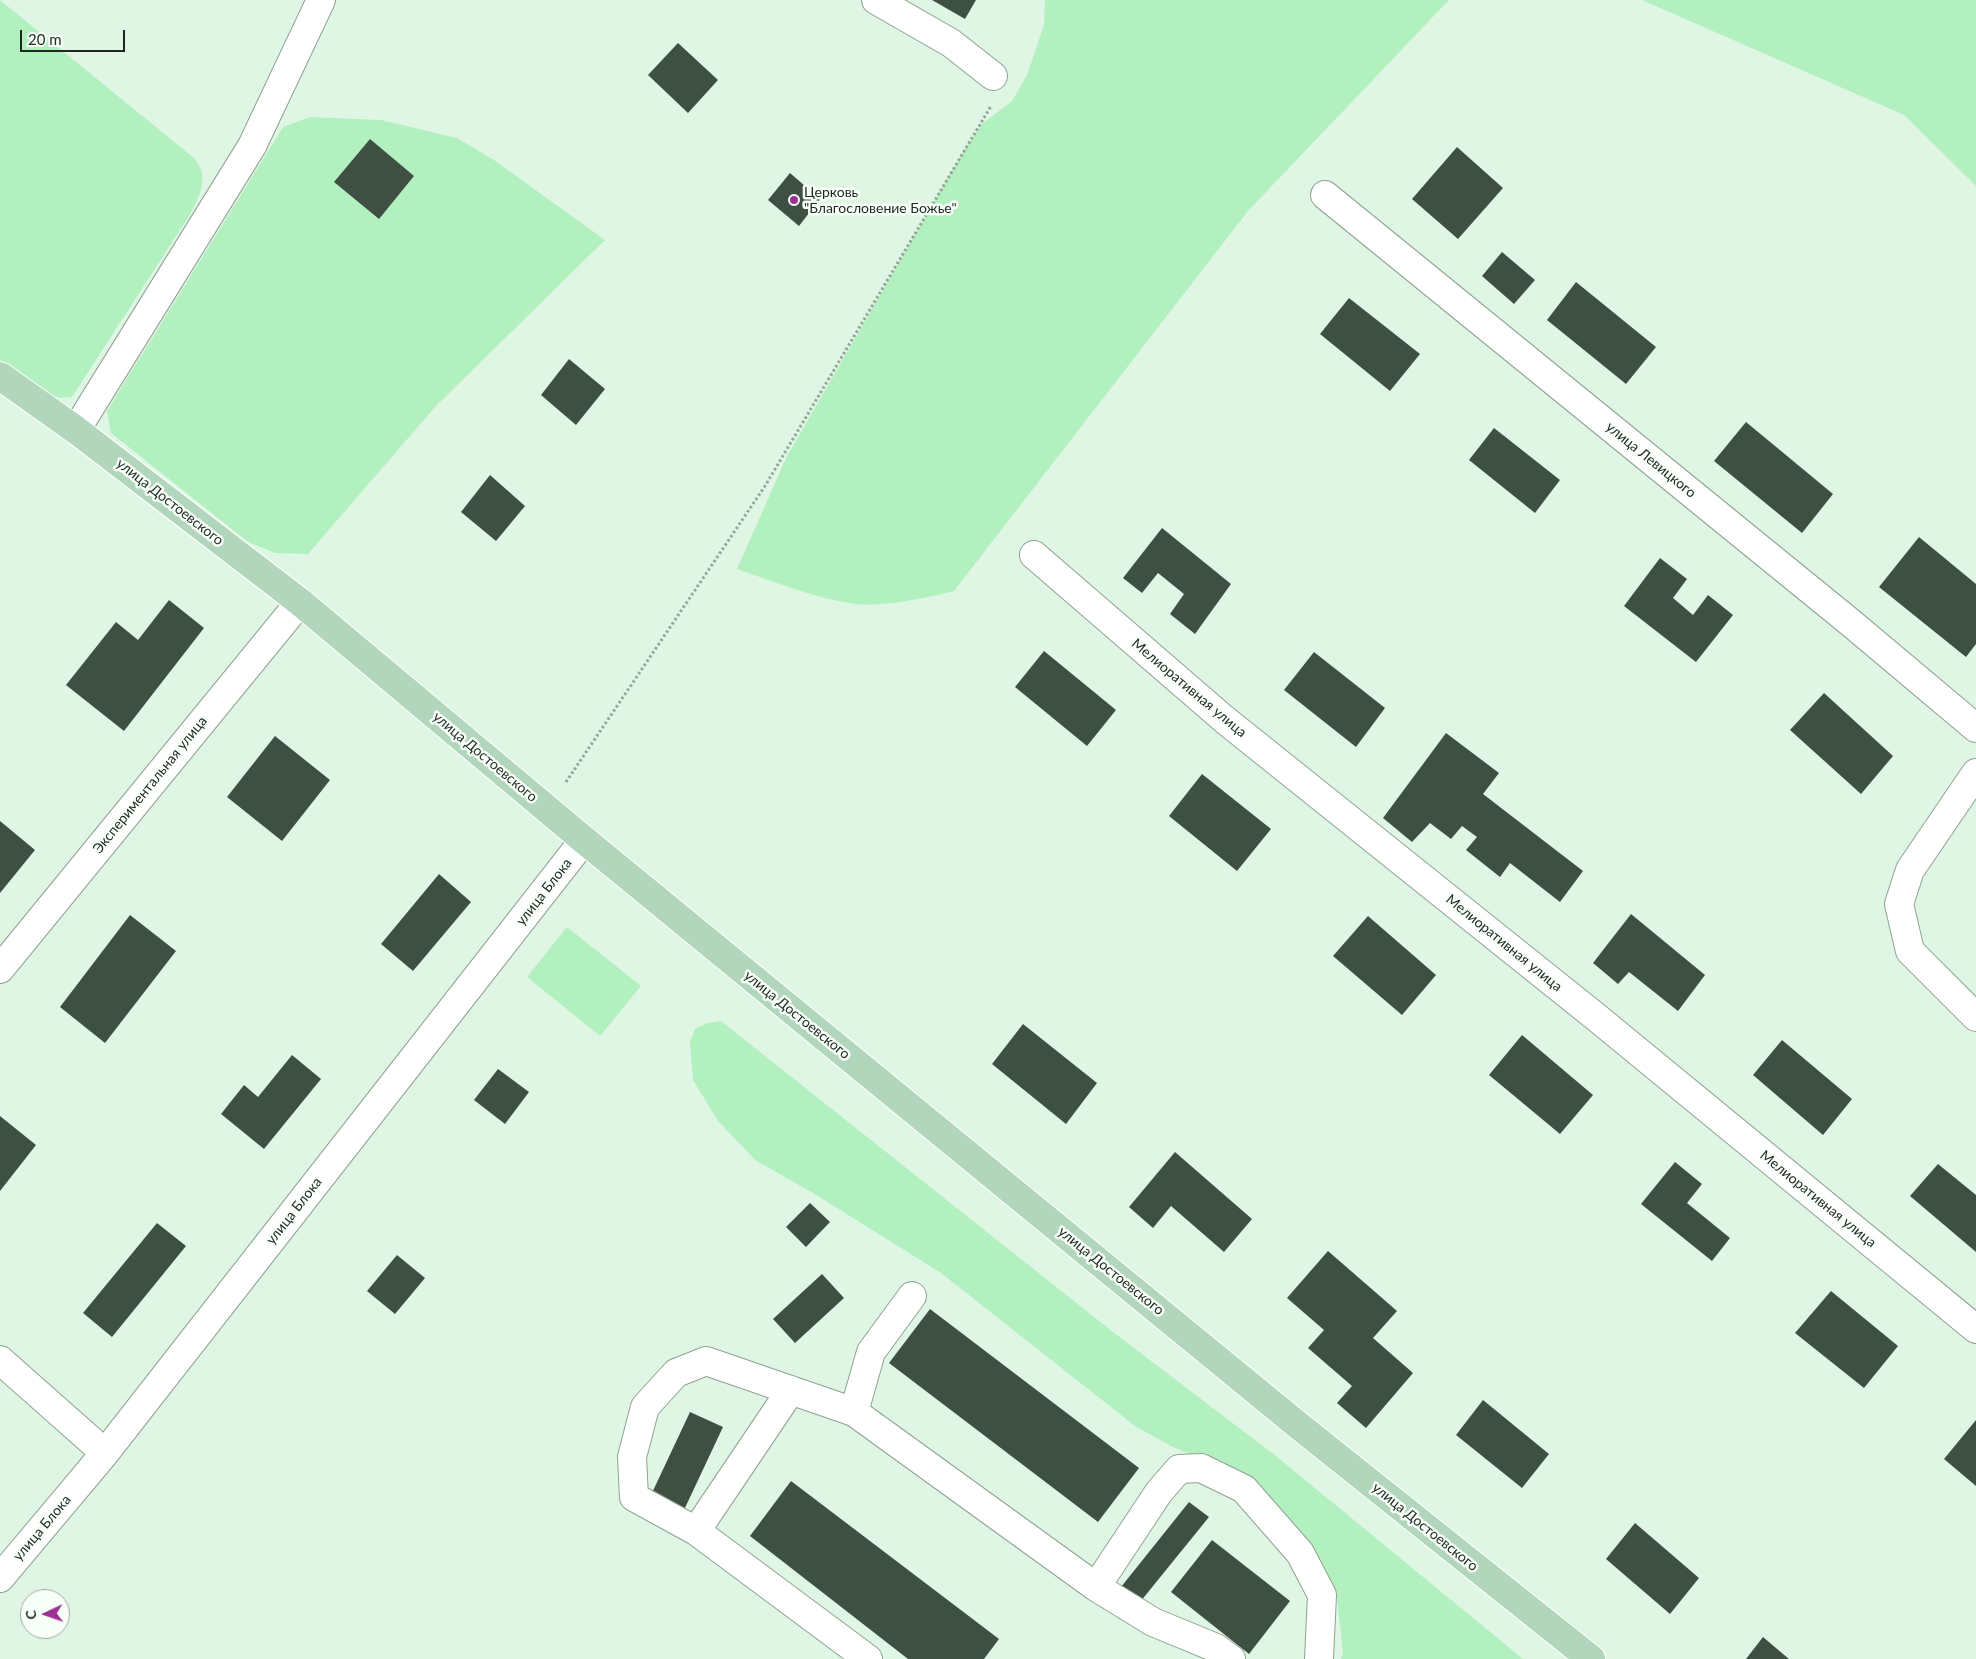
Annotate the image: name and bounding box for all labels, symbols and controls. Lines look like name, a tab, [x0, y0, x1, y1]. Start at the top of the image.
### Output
scale bar	[22, 20, 128, 52]
text: 20 m	[28, 30, 62, 48]
place label: Церковь "Благословение Божье"	[804, 184, 957, 216]
marker: Церковь "Благословение Божье"	[788, 194, 800, 206]
street label: улица Левицкого	[1603, 419, 1699, 501]
street label: улица Достоевского	[113, 455, 227, 549]
street label: Мелиоративная улица	[1128, 635, 1250, 741]
street label: улица Достоевского	[429, 708, 541, 806]
street label: Экспериментальная улица	[89, 713, 211, 857]
street label: улица Блока	[513, 855, 575, 929]
street label: Мелиоративная улица	[1443, 891, 1565, 995]
street label: улица Достоевского	[741, 967, 853, 1063]
street label: Мелиоративная улица	[1757, 1147, 1879, 1251]
street label: улица Блока	[263, 1174, 325, 1248]
street label: улица Достоевского	[1055, 1223, 1167, 1319]
street label: улица Достоевского	[1369, 1479, 1481, 1575]
street label: улица Блока	[10, 1492, 74, 1564]
north arrow	[20, 1589, 70, 1639]
text: С	[22, 1610, 39, 1620]

